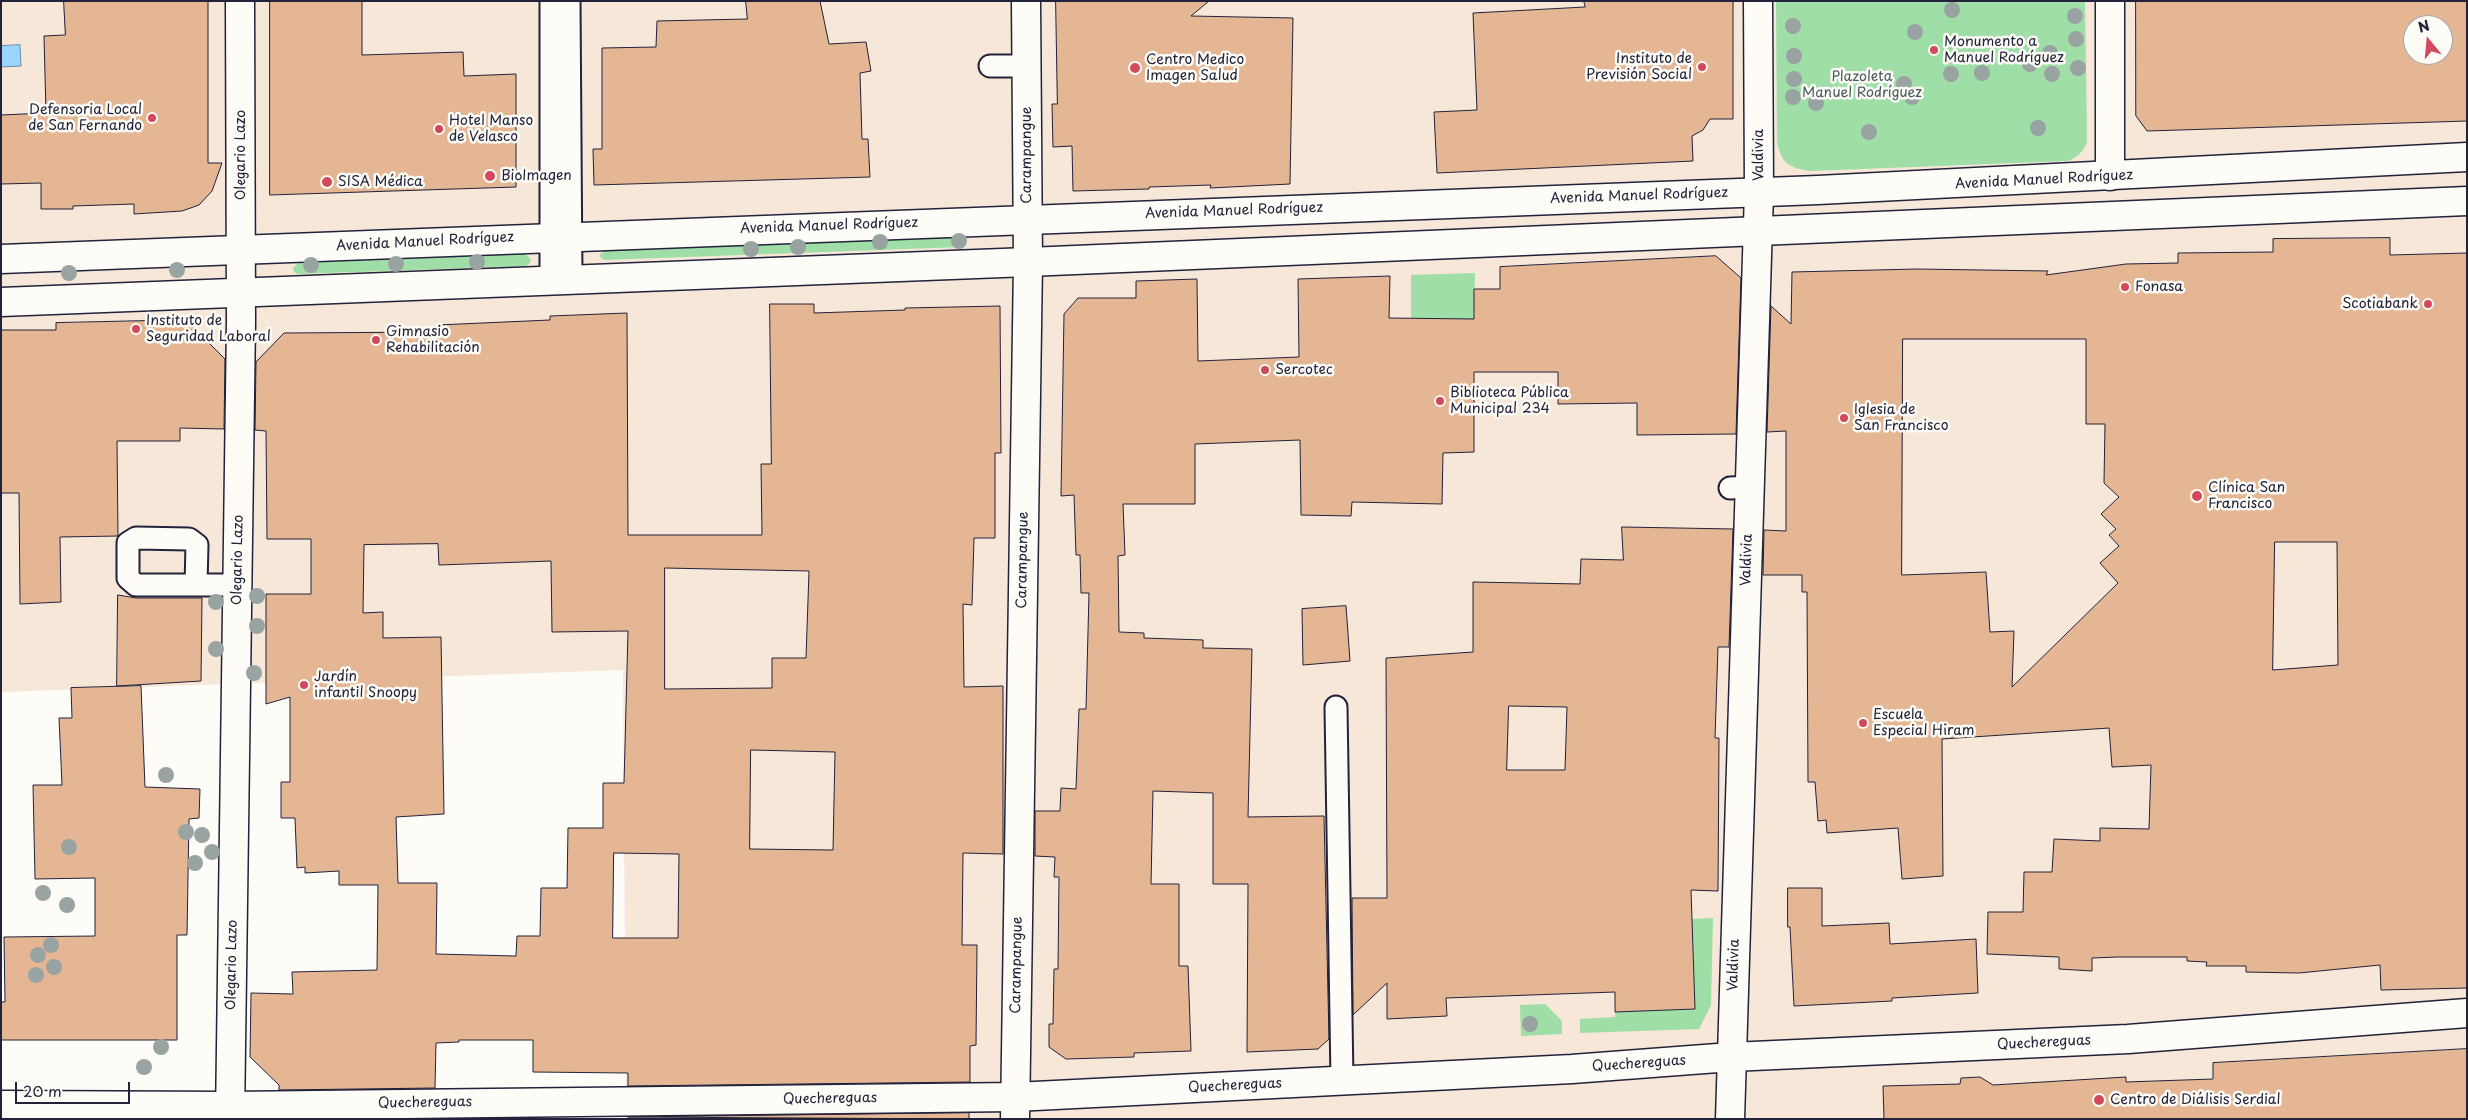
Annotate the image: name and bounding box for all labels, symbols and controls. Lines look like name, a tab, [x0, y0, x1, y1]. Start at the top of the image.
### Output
text: N	[2415, 14, 2432, 38]
north arrow	[2403, 15, 2453, 65]
place label: Monumento a Manuel Rodríguez	[1944, 34, 2064, 66]
marker: Monumento a Manuel Rodríguez	[1928, 44, 1940, 56]
place label: Instituto de Previsión Social	[1586, 51, 1692, 84]
place label: Centro Medico Imagen Salud	[1146, 52, 1244, 84]
marker: Centro Medico Imagen Salud	[1128, 61, 1142, 75]
marker: Instituto de Previsión Social	[1696, 61, 1708, 73]
park label: Plazoleta Manuel Rodríguez	[1802, 69, 1922, 102]
place label: Defensoria Local de San Fernando	[28, 102, 142, 134]
street label: Carampangue	[1019, 106, 1035, 204]
street label: Olegario Lazo	[233, 110, 249, 200]
marker: Defensoria Local de San Fernando	[146, 112, 158, 124]
place label: Hotel Manso de Velasco	[449, 113, 533, 146]
marker: Hotel Manso de Velasco	[433, 123, 445, 135]
street label: Valdivia	[1751, 129, 1767, 181]
street label: Avenida Manuel Rodríguez	[1955, 167, 2133, 193]
place label: BioImagen	[501, 168, 572, 184]
marker: BioImagen	[483, 169, 497, 183]
place label: SISA Médica	[338, 174, 423, 190]
marker: SISA Médica	[320, 175, 334, 189]
street label: Avenida Manuel Rodríguez	[1550, 184, 1728, 208]
street label: Avenida Manuel Rodríguez	[1145, 199, 1323, 223]
street label: Avenida Manuel Rodríguez	[740, 214, 918, 238]
street label: Avenida Manuel Rodríguez	[336, 229, 514, 255]
place label: Fonasa	[2135, 279, 2183, 295]
marker: Fonasa	[2119, 281, 2131, 293]
place label: Scotiabank	[2342, 296, 2418, 312]
marker: Scotiabank	[2422, 298, 2434, 310]
place label: Instituto de Seguridad Laboral	[146, 313, 271, 346]
marker: Instituto de Seguridad Laboral	[130, 323, 142, 335]
place label: Gimnasio Rehabilitación	[386, 324, 480, 357]
marker: Gimnasio Rehabilitación	[370, 334, 382, 346]
place label: Sercotec	[1275, 362, 1333, 378]
marker: Sercotec	[1259, 364, 1271, 376]
place label: Biblioteca Pública Municipal 234	[1450, 385, 1569, 418]
marker: Biblioteca Pública Municipal 234	[1434, 395, 1446, 407]
place label: Iglesia de San Francisco	[1854, 402, 1948, 434]
marker: Iglesia de San Francisco	[1838, 412, 1850, 424]
place label: Clínica San Francisco	[2208, 480, 2285, 512]
marker: Clínica San Francisco	[2190, 489, 2204, 503]
street label: Carampangue	[1014, 511, 1032, 609]
street label: Olegario Lazo	[229, 515, 247, 605]
street label: Valdivia	[1738, 534, 1756, 586]
place label: Jardín infantil Snoopy	[314, 669, 417, 702]
marker: Jardín infantil Snoopy	[298, 679, 310, 691]
place label: Escuela Especial Hiram	[1873, 707, 1975, 740]
marker: Escuela Especial Hiram	[1857, 717, 1869, 729]
street label: Carampangue	[1008, 916, 1026, 1014]
street label: Olegario Lazo	[223, 920, 241, 1010]
street label: Valdivia	[1725, 939, 1743, 991]
street label: Quechereguas	[1997, 1032, 2091, 1054]
street label: Quechereguas	[1591, 1052, 1687, 1076]
scale bar	[18, 1072, 132, 1104]
street label: Quechereguas	[1188, 1075, 1282, 1097]
text: 20 m	[23, 1079, 62, 1102]
street label: Quechereguas	[783, 1090, 877, 1108]
place label: Centro de Diálisis Serdial	[2110, 1092, 2281, 1108]
marker: Centro de Diálisis Serdial	[2092, 1093, 2106, 1107]
street label: Quechereguas	[378, 1094, 472, 1112]

